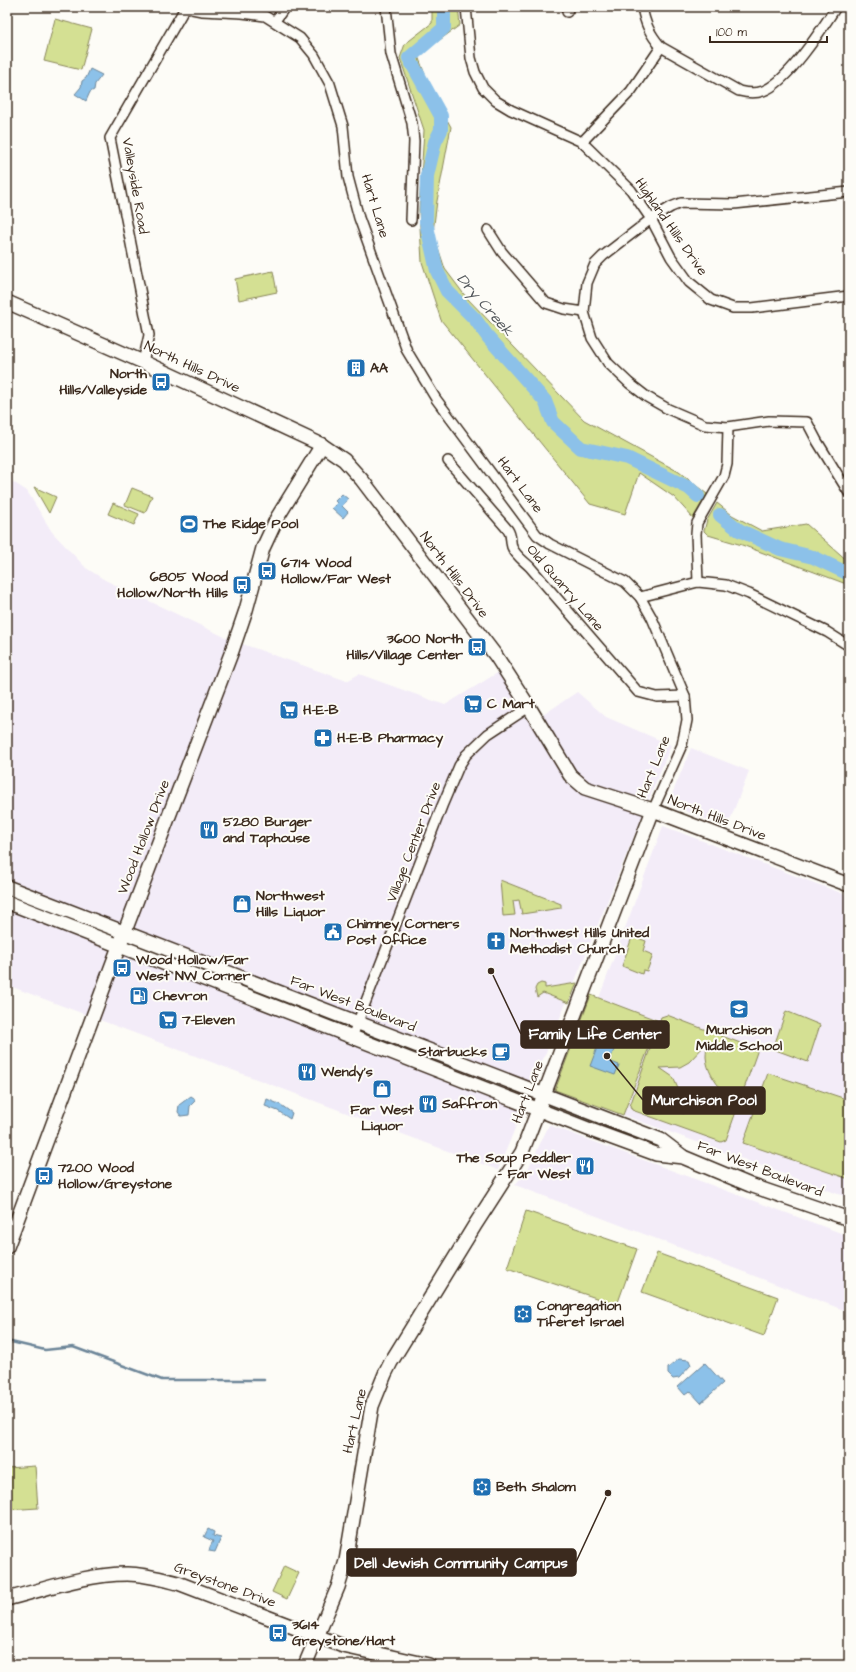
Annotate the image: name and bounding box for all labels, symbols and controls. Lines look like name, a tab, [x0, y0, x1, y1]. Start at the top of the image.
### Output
scale bar	[710, 18, 827, 44]
text: 100 m	[716, 24, 747, 41]
street label: Valleyside Road	[117, 136, 153, 236]
street label: Hart Lane	[356, 172, 394, 241]
street label: Highland Hills Drive	[630, 174, 712, 280]
water label: Dry Creek	[451, 269, 519, 342]
street label: North Hills Drive	[141, 336, 244, 398]
building icon: AA	[345, 357, 367, 379]
place label: AA	[370, 358, 389, 378]
place label: North Hills/Valleyside	[59, 364, 148, 400]
bus stop icon: North Hills/Valleyside	[150, 371, 172, 393]
street label: Hart Lane	[492, 453, 548, 518]
sports icon: The Ridge Pool	[178, 513, 200, 535]
place label: The Ridge Pool	[202, 514, 299, 535]
street label: North Hills Drive	[415, 527, 494, 623]
street label: Old Quarry Lane	[522, 540, 608, 636]
place label: 6714 Wood Hollow/Far West	[281, 553, 391, 589]
bus stop icon: 6714 Wood Hollow/Far West	[256, 560, 278, 582]
place label: 6805 Wood Hollow/North Hills	[117, 567, 229, 603]
bus stop icon: 6805 Wood Hollow/North Hills	[231, 574, 253, 596]
place label: 3600 North Hills/Village Center	[346, 629, 464, 666]
bus stop icon: 3600 North Hills/Village Center	[466, 636, 488, 658]
supermarket icon: C Mart	[462, 693, 484, 715]
place label: C Mart	[487, 694, 535, 714]
supermarket icon: H-E-B	[278, 699, 300, 721]
place label: H-E-B	[303, 700, 338, 720]
pharmacy icon: H-E-B Pharmacy	[312, 727, 334, 749]
place label: H-E-B Pharmacy	[337, 728, 444, 748]
street label: Hart Lane	[632, 732, 676, 801]
street label: Wood Hollow Drive	[113, 777, 175, 897]
street label: Village Center Drive	[382, 778, 446, 905]
street label: North Hills Drive	[665, 790, 770, 846]
place label: 5280 Burger and Taphouse	[222, 812, 312, 848]
restaurant icon: 5280 Burger and Taphouse	[198, 819, 220, 841]
place label: Northwest Hills Liquor	[256, 886, 326, 922]
shop icon: Northwest Hills Liquor	[231, 893, 253, 915]
place label: Chimney Corners Post Office	[347, 914, 460, 950]
public building icon: Chimney Corners Post Office	[322, 921, 344, 943]
place label: Northwest Hills United Methodist Church	[510, 923, 650, 959]
church icon: Northwest Hills United Methodist Church	[485, 930, 507, 952]
place label: Wood Hollow/Far West NW Corner	[135, 950, 251, 986]
bus stop icon: Wood Hollow/Far West NW Corner	[111, 957, 133, 979]
street label: Far West Boulevard	[287, 971, 419, 1037]
fuel station icon: Chevron	[128, 985, 150, 1007]
place label: Chevron	[153, 986, 207, 1006]
school or university icon: Murchison Middle School	[728, 998, 750, 1020]
supermarket icon: 7-Eleven	[157, 1009, 179, 1031]
place label: 7-Eleven	[181, 1010, 235, 1030]
place label: Murchison Middle School	[696, 1020, 783, 1056]
callout: Family Life Center	[521, 1021, 669, 1048]
text: Family Life Center	[529, 1024, 662, 1046]
cafe icon: Starbucks	[490, 1041, 512, 1063]
place label: Starbucks	[417, 1042, 487, 1062]
street label: Hart Lane	[507, 1057, 549, 1126]
restaurant icon: Wendy's	[296, 1061, 318, 1083]
place label: Wendy's	[320, 1062, 373, 1082]
shop icon: Far West Liquor	[371, 1078, 393, 1100]
callout: Murchison Pool	[643, 1087, 765, 1114]
text: Murchison Pool	[651, 1090, 758, 1111]
restaurant icon: Saffron	[417, 1093, 439, 1115]
place label: Saffron	[441, 1094, 497, 1114]
place label: Far West Liquor	[350, 1100, 414, 1136]
street label: Far West Boulevard	[694, 1136, 826, 1202]
place label: The Soup Peddler - Far West	[455, 1148, 571, 1184]
restaurant icon: The Soup Peddler - Far West	[574, 1155, 596, 1177]
place label: 7200 Wood Hollow/Greystone	[57, 1158, 173, 1194]
bus stop icon: 7200 Wood Hollow/Greystone	[33, 1165, 55, 1187]
place label: Congregation Tiferet Israel	[536, 1296, 625, 1332]
synagogue icon: Congregation Tiferet Israel	[512, 1303, 534, 1325]
street label: Hart Lane	[338, 1386, 372, 1455]
synagogue icon: Beth Shalom	[471, 1476, 493, 1498]
place label: Beth Shalom	[496, 1477, 577, 1497]
callout: Dell Jewish Community Campus	[347, 1549, 576, 1576]
text: Dell Jewish Community Campus	[354, 1553, 568, 1575]
street label: Greystone Drive	[171, 1557, 279, 1613]
place label: 3614 Greystone/Hart	[291, 1615, 396, 1651]
bus stop icon: 3614 Greystone/Hart	[267, 1622, 289, 1644]

